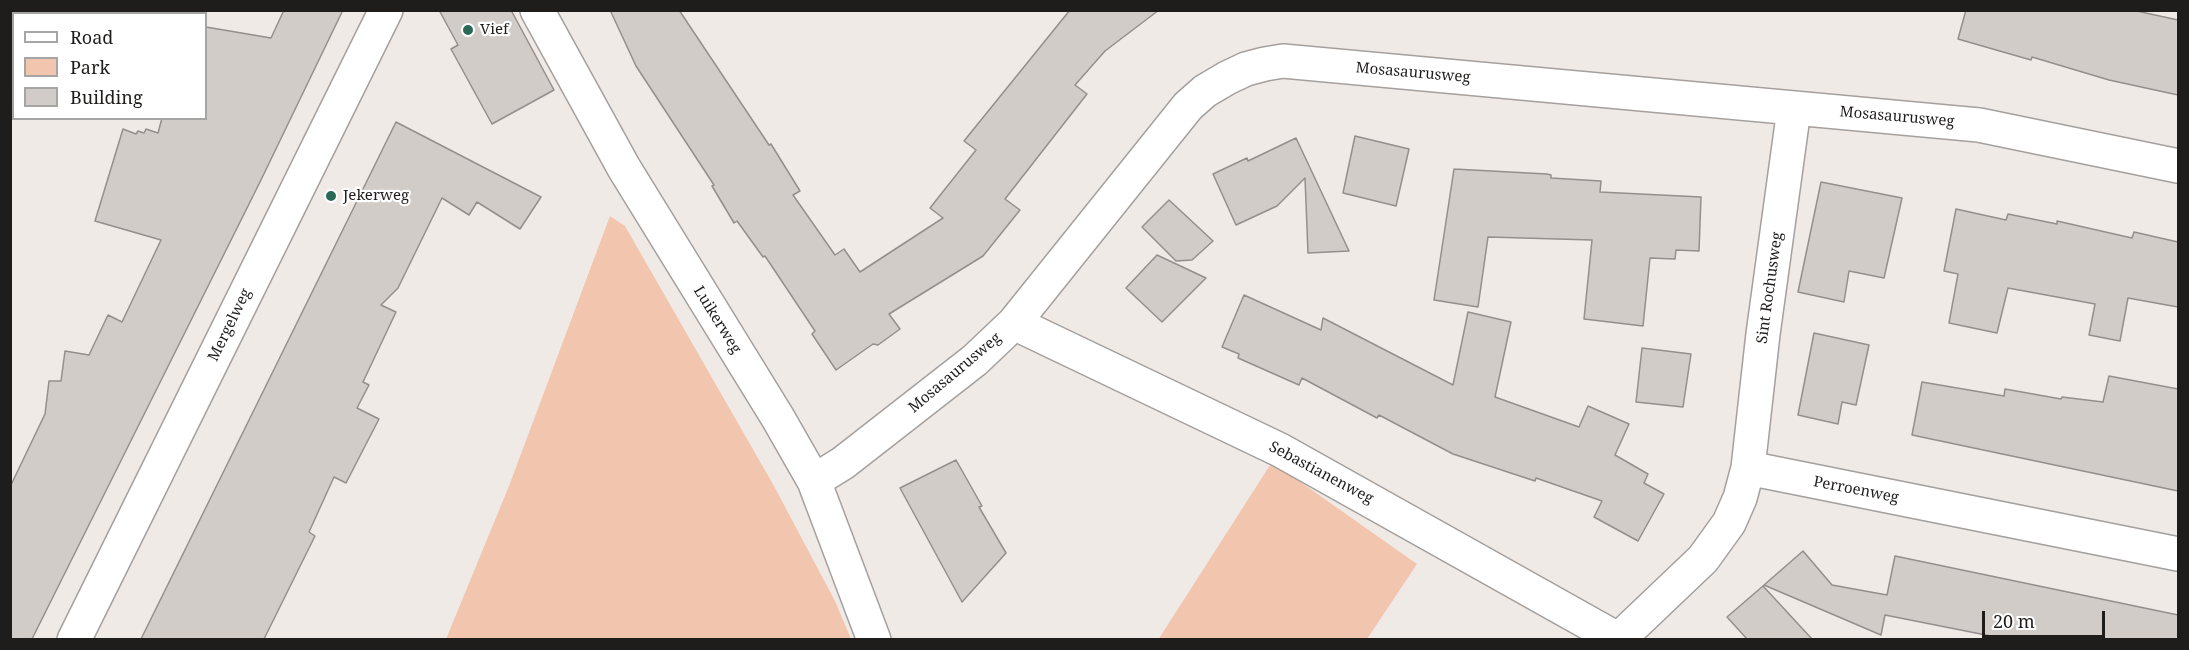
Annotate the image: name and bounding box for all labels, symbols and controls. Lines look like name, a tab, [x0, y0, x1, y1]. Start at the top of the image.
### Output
legend	[12, 12, 207, 120]
place label: Vief	[480, 21, 508, 39]
marker: Vief	[461, 23, 475, 37]
text: Road	[70, 25, 113, 49]
text: Park	[70, 55, 110, 79]
street label: Mosasaurusweg	[1355, 59, 1471, 87]
text: Building	[70, 85, 143, 109]
street label: Mosasaurusweg	[1839, 103, 1955, 131]
place label: Jekerweg	[343, 187, 409, 205]
marker: Jekerweg	[324, 189, 338, 203]
street label: Sint Rochusweg	[1753, 231, 1787, 345]
street label: Luikerweg	[689, 283, 745, 357]
street label: Mergelweg	[205, 286, 255, 364]
street label: Mosasaurusweg	[905, 329, 1005, 417]
street label: Sebastianenweg	[1266, 438, 1376, 508]
street label: Perroenweg	[1812, 473, 1900, 507]
scale bar	[1985, 599, 2108, 637]
text: 20 m	[1993, 609, 2035, 633]

